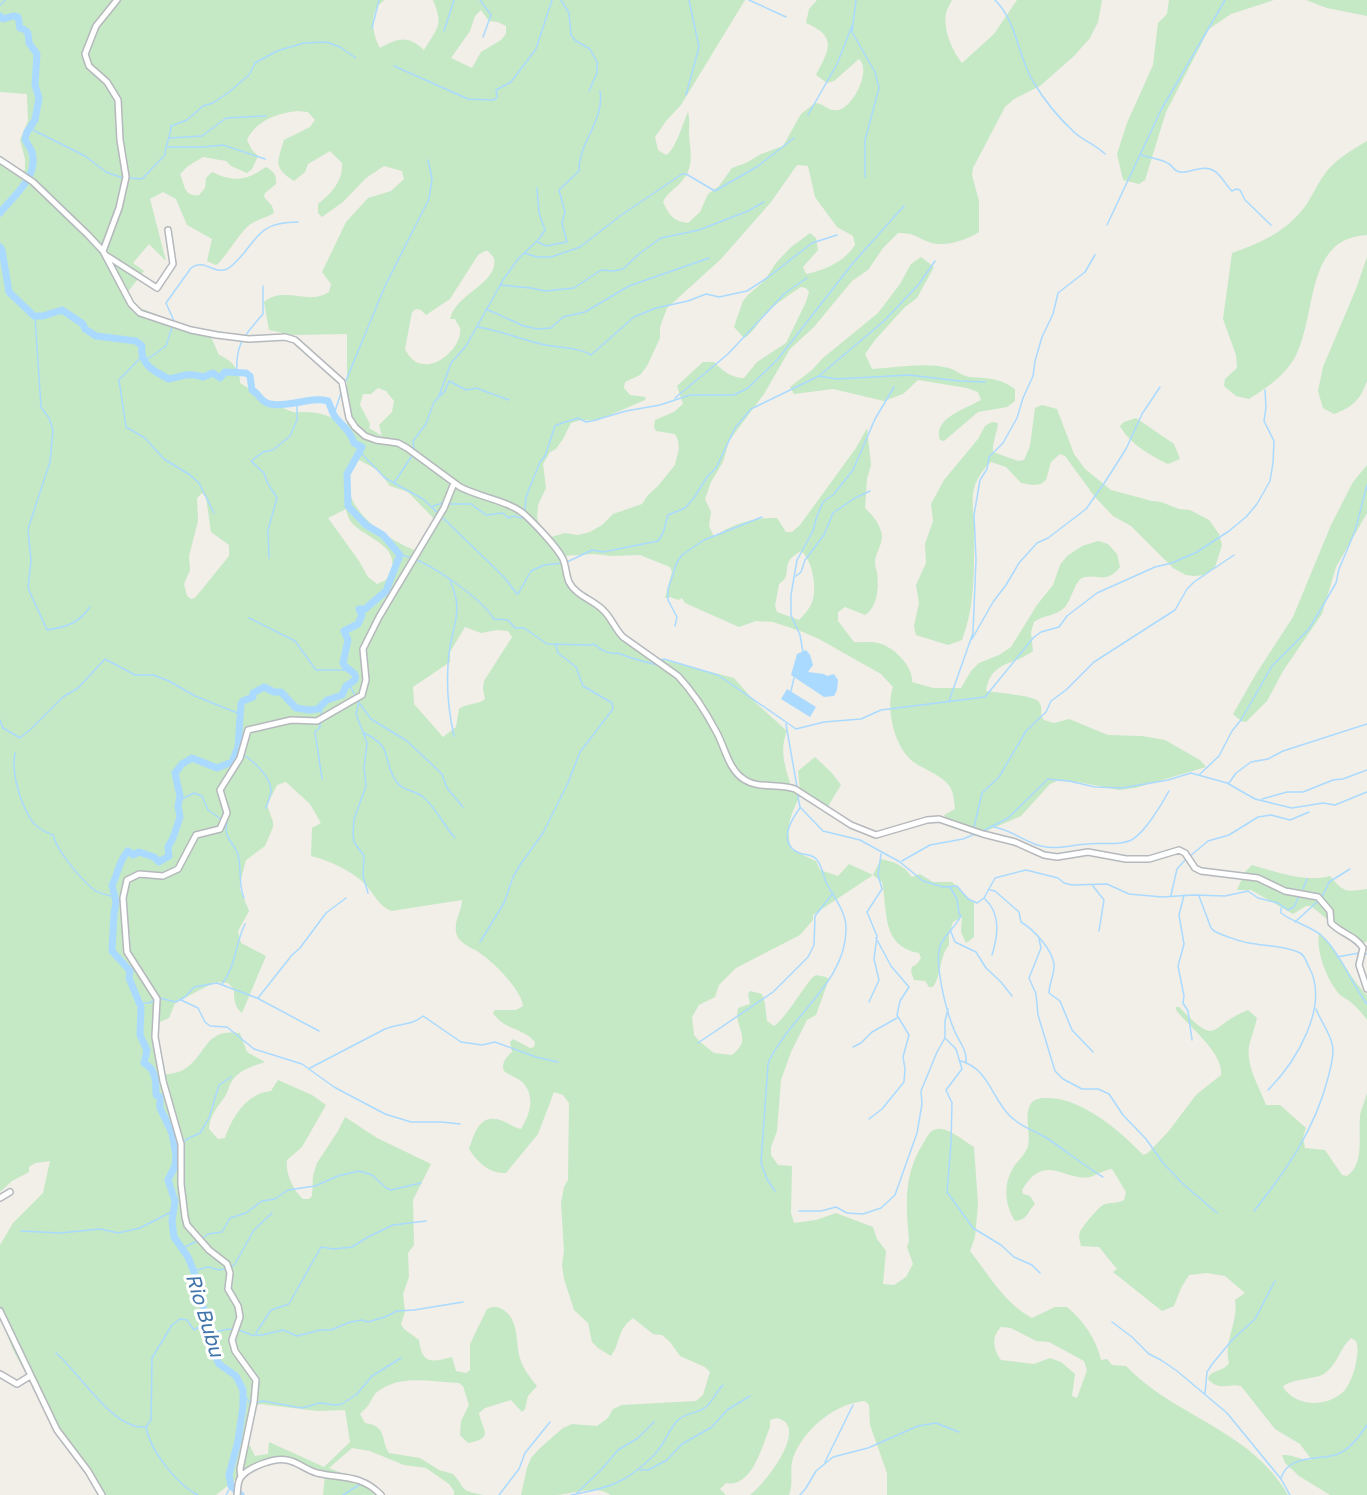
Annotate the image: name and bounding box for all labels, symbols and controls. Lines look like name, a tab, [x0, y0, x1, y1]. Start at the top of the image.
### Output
water label: Rio Bubu	[182, 1270, 231, 1361]

